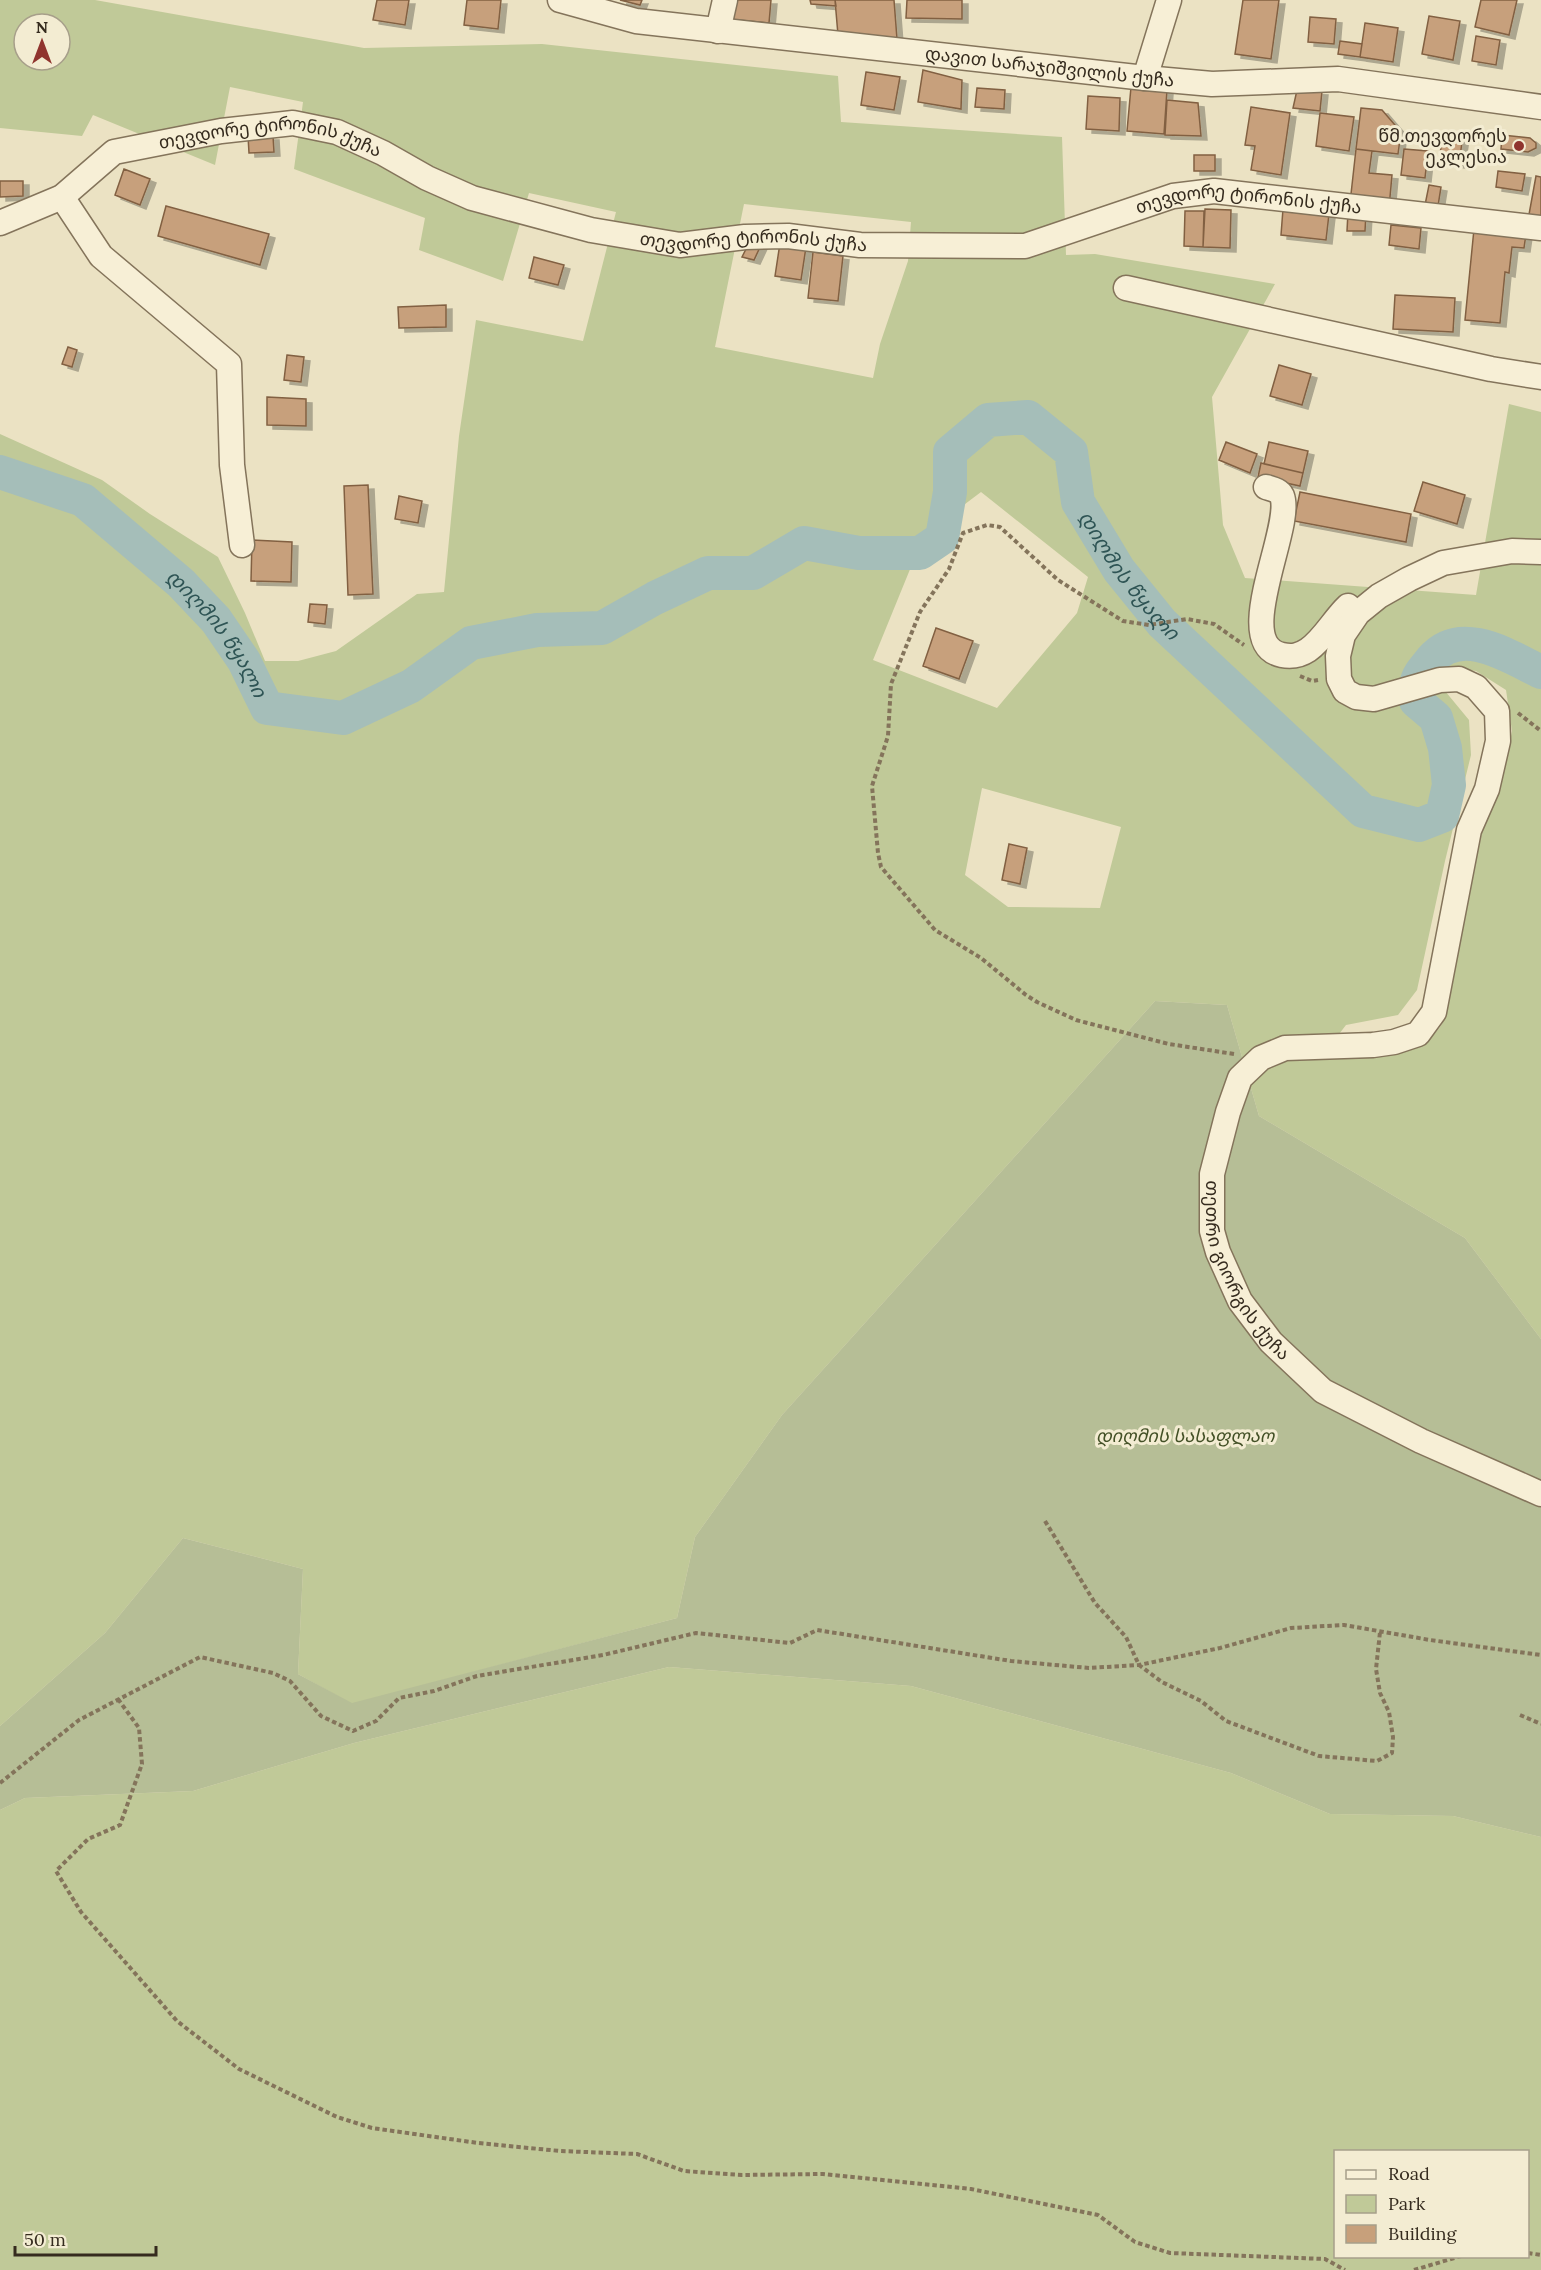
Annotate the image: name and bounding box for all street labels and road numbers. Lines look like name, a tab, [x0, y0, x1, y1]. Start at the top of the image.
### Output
street label: დავით სარაჯიშვილის ქუჩა	[924, 41, 1175, 92]
street label: თევდორე ტირონის ქუჩა	[157, 111, 386, 162]
street label: თევდორე ტირონის ქუჩა	[1132, 179, 1363, 219]
street label: თევდორე ტირონის ქუჩა	[638, 224, 867, 256]
street label: თეთრი გიორგის ქუჩა	[1201, 1180, 1295, 1365]

